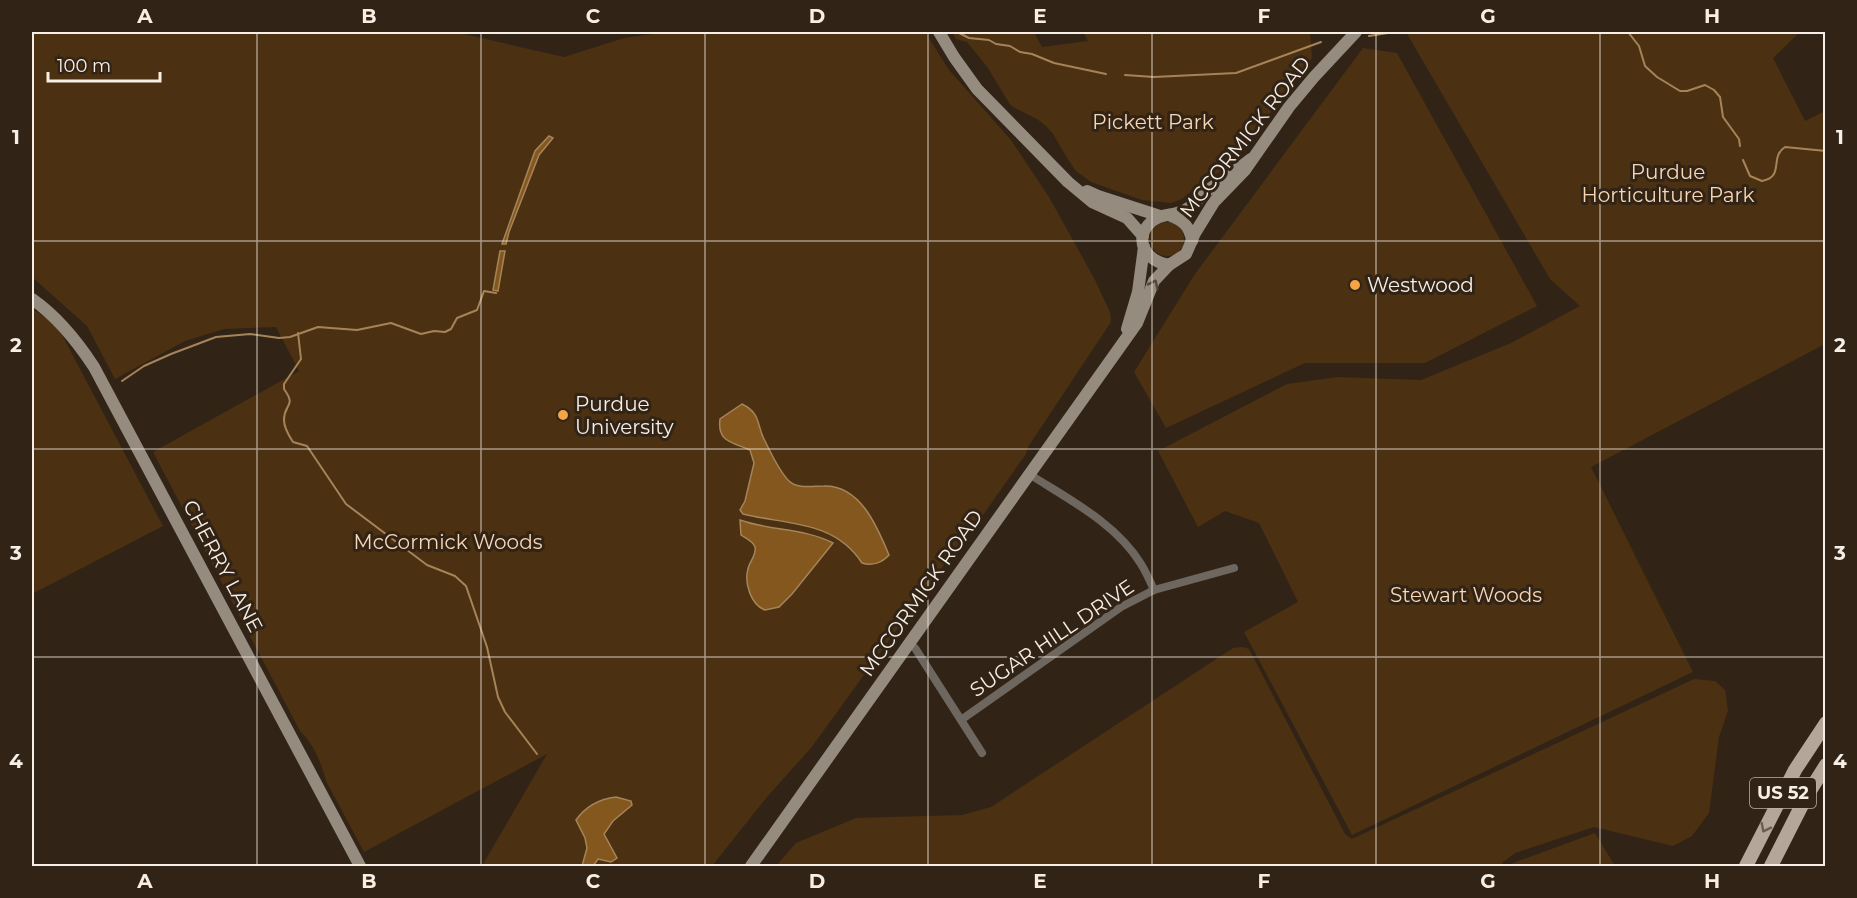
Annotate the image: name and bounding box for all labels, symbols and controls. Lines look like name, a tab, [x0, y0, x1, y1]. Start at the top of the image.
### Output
text: A	[136, 4, 153, 28]
text: B	[361, 4, 377, 28]
text: C	[586, 4, 601, 28]
text: D	[809, 4, 825, 28]
text: E	[1033, 4, 1047, 28]
text: F	[1258, 4, 1271, 28]
text: G	[1480, 4, 1496, 28]
text: H	[1704, 4, 1720, 28]
scale bar	[48, 45, 160, 83]
street label: MCCORMICK ROAD	[1175, 52, 1315, 222]
text: 100 m	[57, 55, 111, 77]
park label: Pickett Park	[1092, 110, 1214, 134]
text: 1	[12, 125, 20, 149]
text: 1	[1836, 125, 1844, 149]
park label: Purdue Horticulture Park	[1582, 160, 1754, 207]
place label: Westwood	[1367, 273, 1474, 297]
marker: Westwood	[1348, 278, 1362, 292]
one-way arrow	[1147, 279, 1159, 290]
text: 2	[10, 333, 22, 357]
text: 2	[1834, 333, 1846, 357]
place label: Purdue University	[575, 392, 674, 439]
marker: Purdue University	[556, 408, 570, 422]
street label: CHERRY LANE	[178, 496, 268, 636]
street label: MCCORMICK ROAD	[854, 505, 988, 681]
park label: McCormick Woods	[354, 530, 543, 554]
text: 3	[9, 541, 22, 565]
text: 3	[1833, 541, 1846, 565]
street label: SUGAR HILL DRIVE	[965, 574, 1139, 702]
park label: Stewart Woods	[1390, 583, 1542, 607]
text: 4	[9, 749, 23, 773]
text: 4	[1833, 749, 1847, 773]
road number: US 52	[1750, 778, 1816, 808]
one-way arrow	[1761, 822, 1773, 833]
text: A	[136, 869, 153, 893]
text: B	[361, 869, 377, 893]
text: C	[586, 869, 601, 893]
text: D	[809, 869, 825, 893]
text: E	[1033, 869, 1047, 893]
text: F	[1258, 869, 1271, 893]
text: G	[1480, 869, 1496, 893]
text: H	[1704, 869, 1720, 893]

